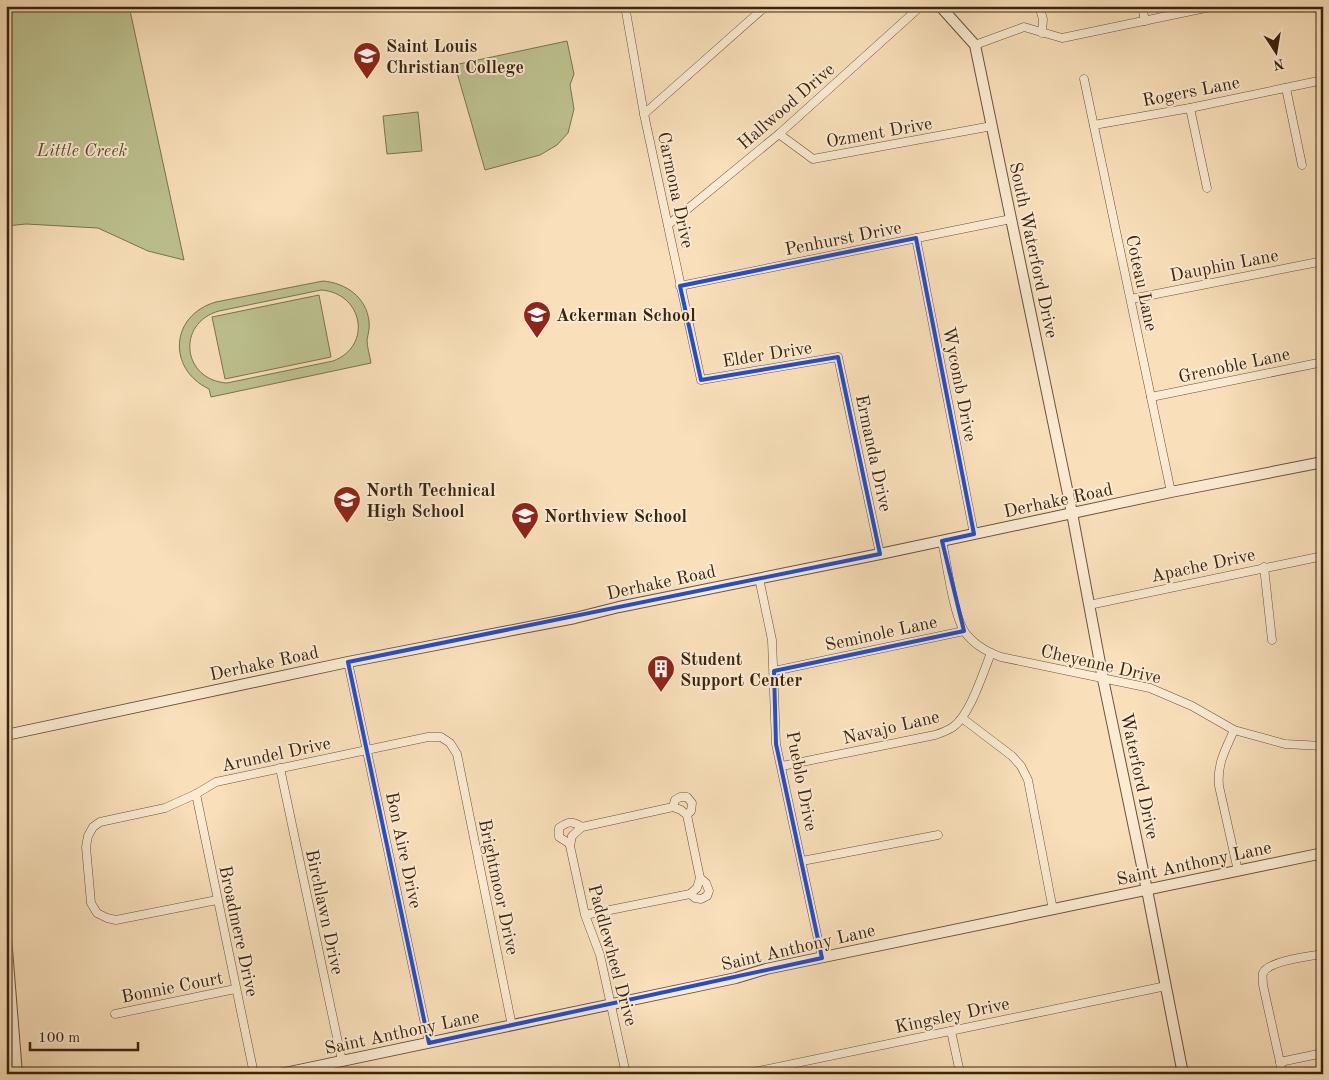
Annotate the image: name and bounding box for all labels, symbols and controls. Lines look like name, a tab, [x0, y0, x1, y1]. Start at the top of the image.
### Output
north arrow	[1252, 28, 1302, 78]
place label: Saint Louis Christian College	[386, 38, 524, 77]
school or university icon: Saint Louis Christian College	[352, 41, 382, 80]
text: N	[1272, 56, 1285, 72]
street label: Hallwood Drive	[735, 60, 838, 153]
street label: Rogers Lane	[1141, 74, 1241, 110]
street label: Ozment Drive	[825, 115, 934, 151]
street label: Carmona Drive	[654, 130, 696, 250]
park label: Little Creek	[36, 142, 128, 160]
street label: South Waterford Drive	[1006, 161, 1060, 340]
street label: Penhurst Drive	[783, 219, 903, 259]
street label: Coteau Lane	[1122, 233, 1160, 333]
street label: Dauphin Lane	[1168, 247, 1280, 285]
school or university icon: Ackerman School	[522, 300, 552, 339]
place label: Ackerman School	[556, 307, 696, 325]
street label: Wycomb Drive	[939, 325, 979, 443]
street label: Elder Drive	[721, 339, 813, 371]
street label: Grenoble Lane	[1177, 345, 1292, 387]
street label: Ermanda Drive	[852, 393, 894, 513]
street label: Derhake Road	[1002, 481, 1114, 521]
place label: North Technical High School	[366, 482, 496, 521]
school or university icon: North Technical High School	[332, 485, 362, 524]
school or university icon: Northview School	[510, 501, 540, 540]
place label: Northview School	[544, 508, 687, 526]
street label: Apache Drive	[1149, 546, 1257, 586]
street label: Derhake Road	[605, 563, 717, 603]
street label: Seminole Lane	[823, 613, 939, 655]
street label: Cheyenne Drive	[1039, 642, 1163, 688]
street label: Derhake Road	[208, 644, 320, 684]
place label: Student Support Center	[680, 651, 803, 690]
building icon: Student Support Center	[646, 654, 676, 693]
street label: Navajo Lane	[841, 708, 941, 748]
street label: Waterford Drive	[1117, 711, 1161, 841]
street label: Pueblo Drive	[783, 730, 820, 833]
street label: Arundel Drive	[220, 735, 333, 775]
street label: Bon Aire Drive	[382, 790, 424, 910]
street label: Brightmoor Drive	[475, 818, 521, 957]
street label: Saint Anthony Lane	[1115, 839, 1273, 889]
street label: Birchlawn Drive	[302, 848, 346, 976]
street label: Broadmere Drive	[215, 864, 261, 998]
street label: Paddlewheel Drive	[584, 883, 640, 1028]
street label: Saint Anthony Lane	[719, 921, 877, 974]
street label: Bonnie Court	[120, 969, 225, 1007]
street label: Kingsley Drive	[893, 995, 1011, 1037]
street label: Saint Anthony Lane	[323, 1008, 481, 1058]
scale bar	[30, 1020, 138, 1052]
text: 100 m	[38, 1031, 80, 1046]

